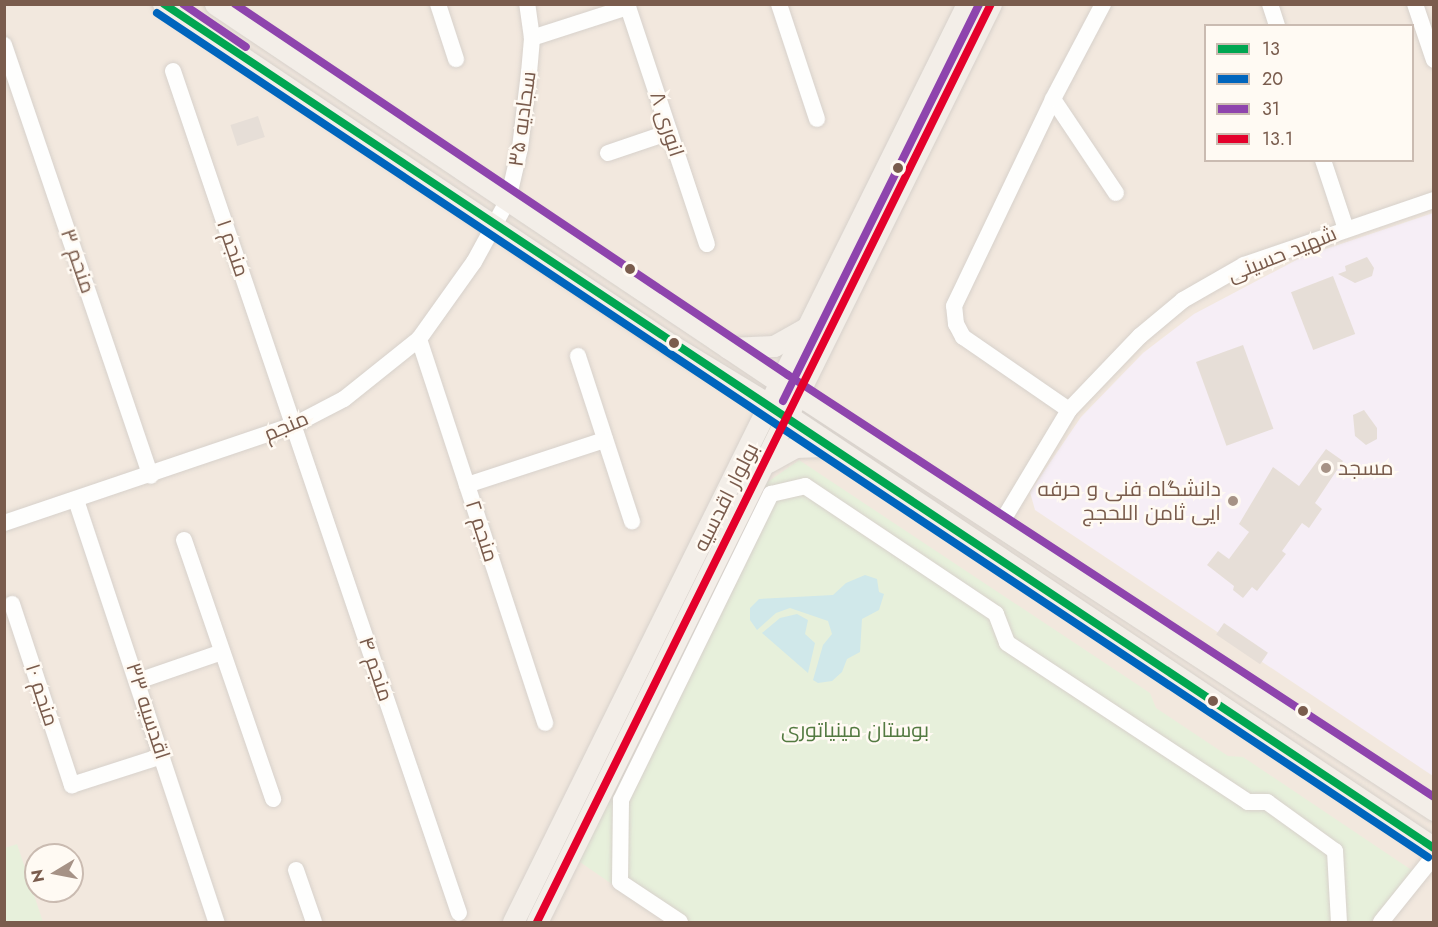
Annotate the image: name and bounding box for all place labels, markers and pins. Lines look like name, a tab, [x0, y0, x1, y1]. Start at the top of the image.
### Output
unlabelled marker	[892, 162, 904, 174]
unlabelled marker	[624, 263, 636, 275]
unlabelled marker	[668, 337, 680, 349]
place label: مسجد	[1338, 455, 1393, 481]
marker: مسجد	[1319, 461, 1333, 475]
place label: دانشگاه فنی و حرفه ایی ثامن اللحجج	[1038, 476, 1221, 526]
marker: دانشگاه فنی و حرفه ایی ثامن اللحجج	[1226, 494, 1240, 508]
unlabelled marker	[1207, 695, 1219, 707]
unlabelled marker	[1297, 705, 1309, 717]

